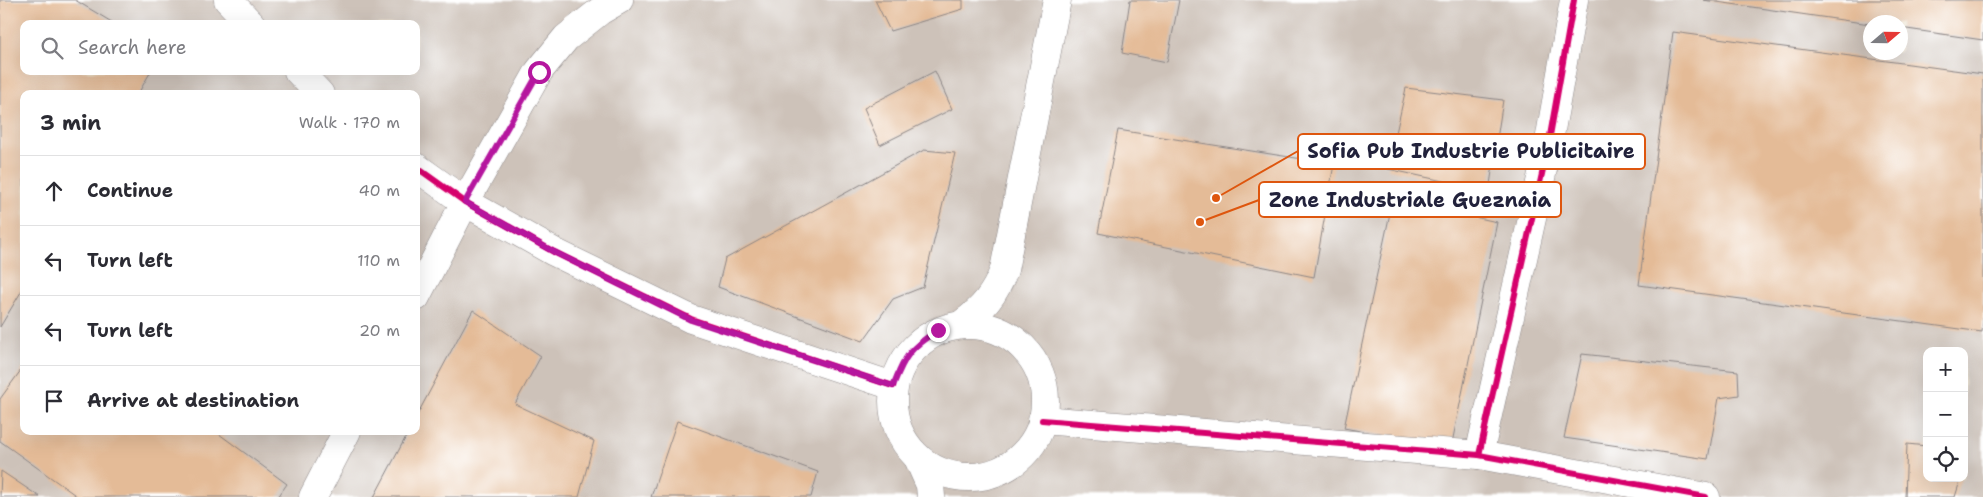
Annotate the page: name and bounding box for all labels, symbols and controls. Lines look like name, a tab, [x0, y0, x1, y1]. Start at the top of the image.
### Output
north arrow	[1863, 15, 1908, 60]
search box	[20, 20, 420, 75]
icon: search	[38, 34, 66, 62]
text: Search here	[78, 35, 187, 60]
route start	[528, 61, 551, 84]
text: 3 min	[40, 109, 101, 137]
text: Walk · 170 m	[299, 112, 400, 133]
callout: Sofia Pub Industrie Publicitaire	[1298, 134, 1645, 169]
text: Sofia Pub Industrie Publicitaire	[1307, 138, 1635, 164]
icon: ahead	[40, 177, 68, 205]
text: Continue	[87, 178, 173, 203]
text: 40 m	[358, 180, 400, 201]
callout: Zone Industriale Gueznaia	[1259, 182, 1561, 217]
text: Zone Industriale Gueznaia	[1269, 187, 1552, 213]
icon: left	[40, 247, 68, 275]
text: Turn left	[87, 248, 173, 273]
text: 110 m	[357, 250, 400, 271]
icon: left	[40, 317, 68, 345]
text: Turn left	[87, 318, 173, 343]
route end	[927, 319, 950, 342]
text: 20 m	[359, 320, 400, 341]
map controls	[1923, 347, 1968, 482]
button: +	[1923, 347, 1968, 392]
icon: arrive	[40, 387, 68, 415]
text: Arrive at destination	[87, 388, 299, 413]
button: −	[1923, 392, 1968, 437]
button: locate	[1923, 437, 1968, 482]

